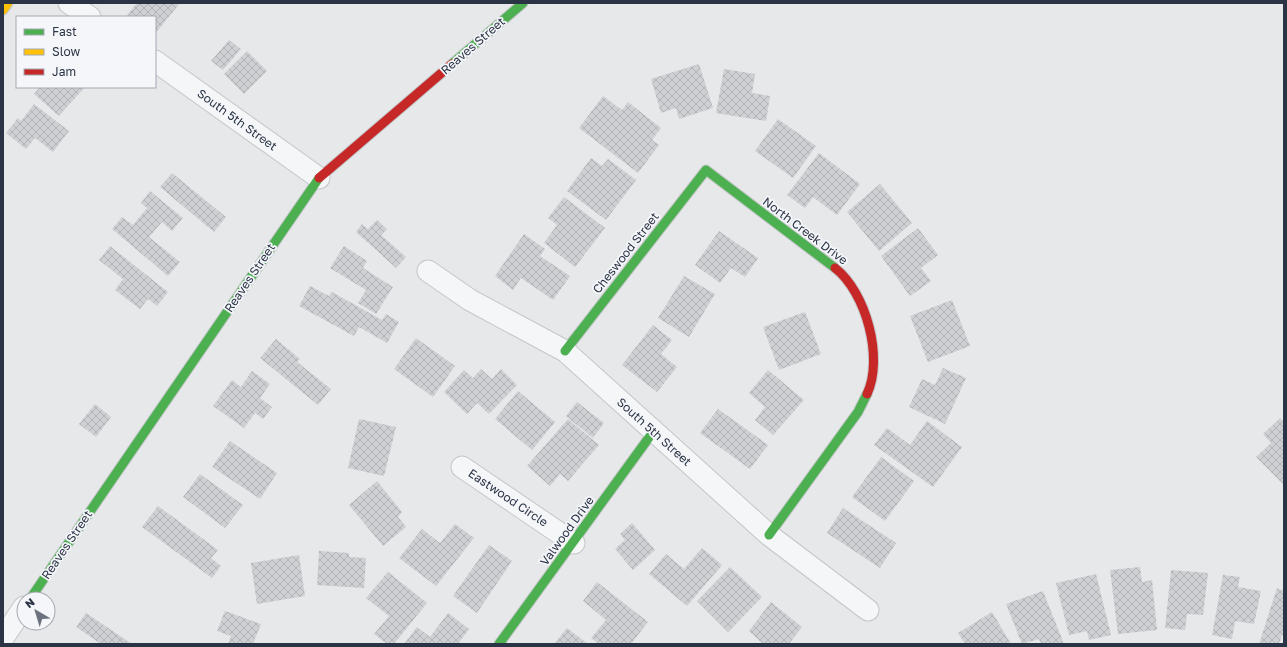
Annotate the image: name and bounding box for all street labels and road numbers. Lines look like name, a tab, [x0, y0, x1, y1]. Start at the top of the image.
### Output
street label: Reaves Street	[438, 14, 508, 77]
street label: South 5th Street	[194, 86, 280, 154]
street label: North Creek Drive	[760, 194, 851, 267]
street label: Cheswood Street	[589, 209, 662, 296]
street label: Reaves Street	[221, 240, 278, 315]
street label: South 5th Street	[614, 394, 695, 469]
street label: Eastwood Circle	[466, 465, 551, 530]
street label: Valwood Drive	[536, 493, 597, 568]
street label: Reaves Street	[38, 507, 95, 582]

